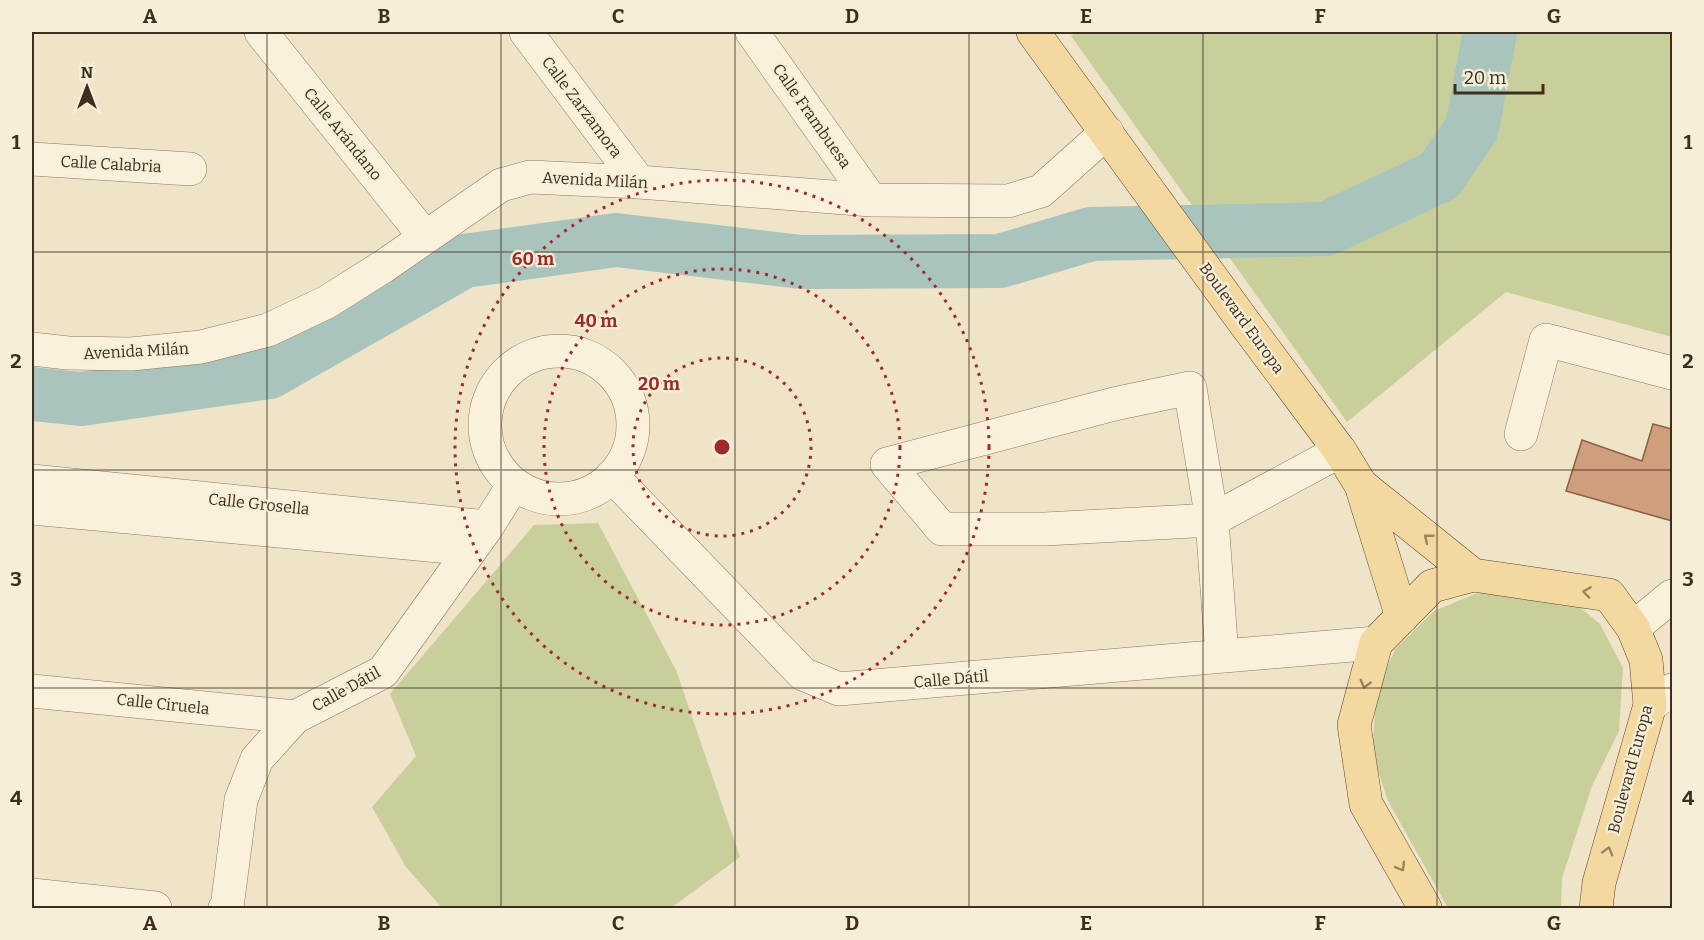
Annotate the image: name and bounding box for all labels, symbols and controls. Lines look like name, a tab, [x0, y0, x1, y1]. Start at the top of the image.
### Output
text: A	[143, 4, 158, 28]
text: B	[378, 4, 391, 28]
text: C	[612, 4, 624, 28]
text: D	[845, 4, 859, 28]
text: E	[1080, 4, 1092, 28]
text: F	[1314, 4, 1326, 28]
text: G	[1547, 4, 1561, 28]
street label: Calle Zarzamora	[538, 53, 626, 162]
north arrow	[57, 57, 117, 117]
scale bar	[1455, 57, 1544, 95]
street label: Calle Frambuesa	[769, 60, 855, 172]
text: N	[81, 63, 93, 82]
text: 20 m	[1464, 67, 1506, 89]
street label: Calle Arándano	[300, 84, 386, 184]
text: 1	[12, 130, 21, 154]
text: 1	[1684, 130, 1693, 154]
street label: Calle Calabria	[60, 152, 162, 176]
street label: Avenida Milán	[542, 168, 648, 192]
text: 60 m	[512, 248, 554, 270]
street label: Boulevard Europa	[1195, 259, 1289, 377]
text: 40 m	[575, 310, 617, 332]
street label: Avenida Milán	[83, 339, 189, 363]
text: 2	[10, 349, 22, 373]
text: 2	[1682, 349, 1694, 373]
text: 20 m	[638, 373, 680, 395]
centre of rings	[712, 437, 732, 457]
street label: Calle Grosella	[207, 489, 311, 519]
one-way arrow	[1424, 535, 1435, 546]
text: 3	[10, 567, 22, 591]
text: 3	[1682, 567, 1694, 591]
one-way arrow	[1583, 586, 1592, 598]
street label: Calle Dátil	[309, 662, 384, 715]
street label: Calle Dátil	[913, 666, 990, 692]
one-way arrow	[1360, 678, 1372, 688]
street label: Calle Ciruela	[116, 690, 211, 718]
street label: Boulevard Europa	[1604, 702, 1656, 835]
text: 4	[10, 786, 22, 810]
text: 4	[1682, 786, 1694, 810]
one-way arrow	[1601, 846, 1613, 857]
one-way arrow	[1394, 861, 1406, 871]
text: A	[143, 911, 158, 935]
text: B	[378, 911, 391, 935]
text: C	[612, 911, 624, 935]
text: D	[845, 911, 859, 935]
text: E	[1080, 911, 1092, 935]
text: F	[1314, 911, 1326, 935]
text: G	[1547, 911, 1561, 935]

